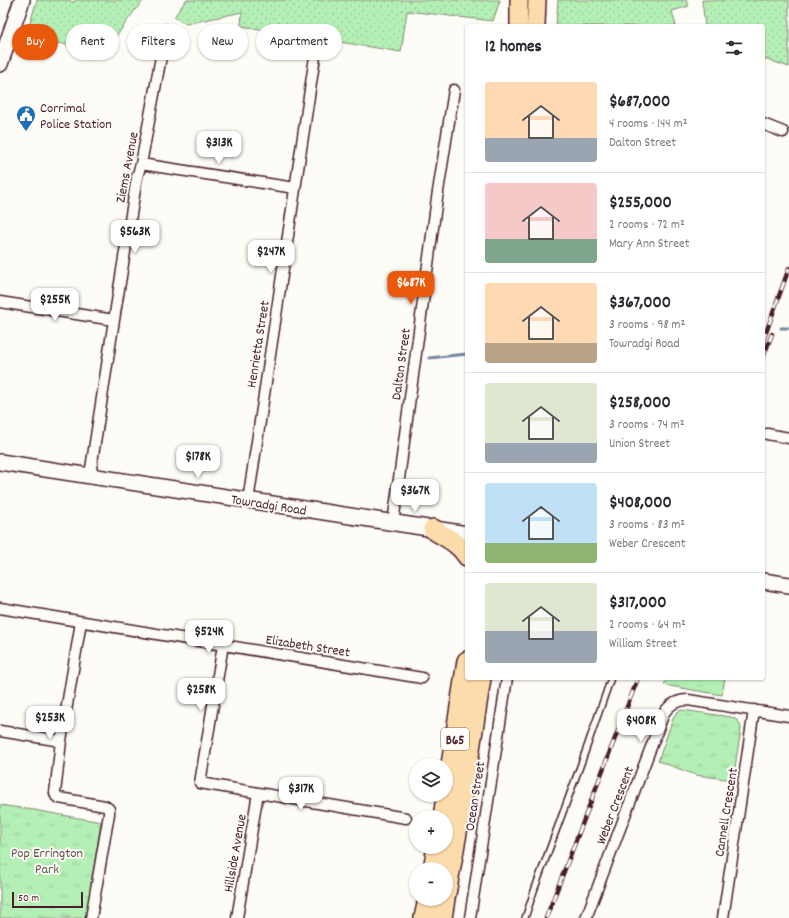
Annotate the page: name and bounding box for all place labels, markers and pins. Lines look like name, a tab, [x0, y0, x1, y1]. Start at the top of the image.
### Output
place label: Corrimal Police Station	[40, 99, 112, 135]
public building icon: Corrimal Police Station	[15, 104, 37, 132]
pin: $313K	[191, 131, 247, 165]
pin: $563K	[107, 220, 163, 254]
pin: $247K	[243, 240, 299, 274]
pin: $687K	[383, 271, 439, 305]
pin: $255K	[27, 288, 83, 322]
pin: $178K	[170, 445, 226, 479]
pin: $367K	[387, 479, 443, 513]
pin: $524K	[181, 620, 237, 654]
pin: $258K	[173, 678, 229, 712]
pin: $253K	[22, 706, 78, 740]
pin: $408K	[613, 709, 669, 743]
pin: $317K	[273, 777, 329, 811]

